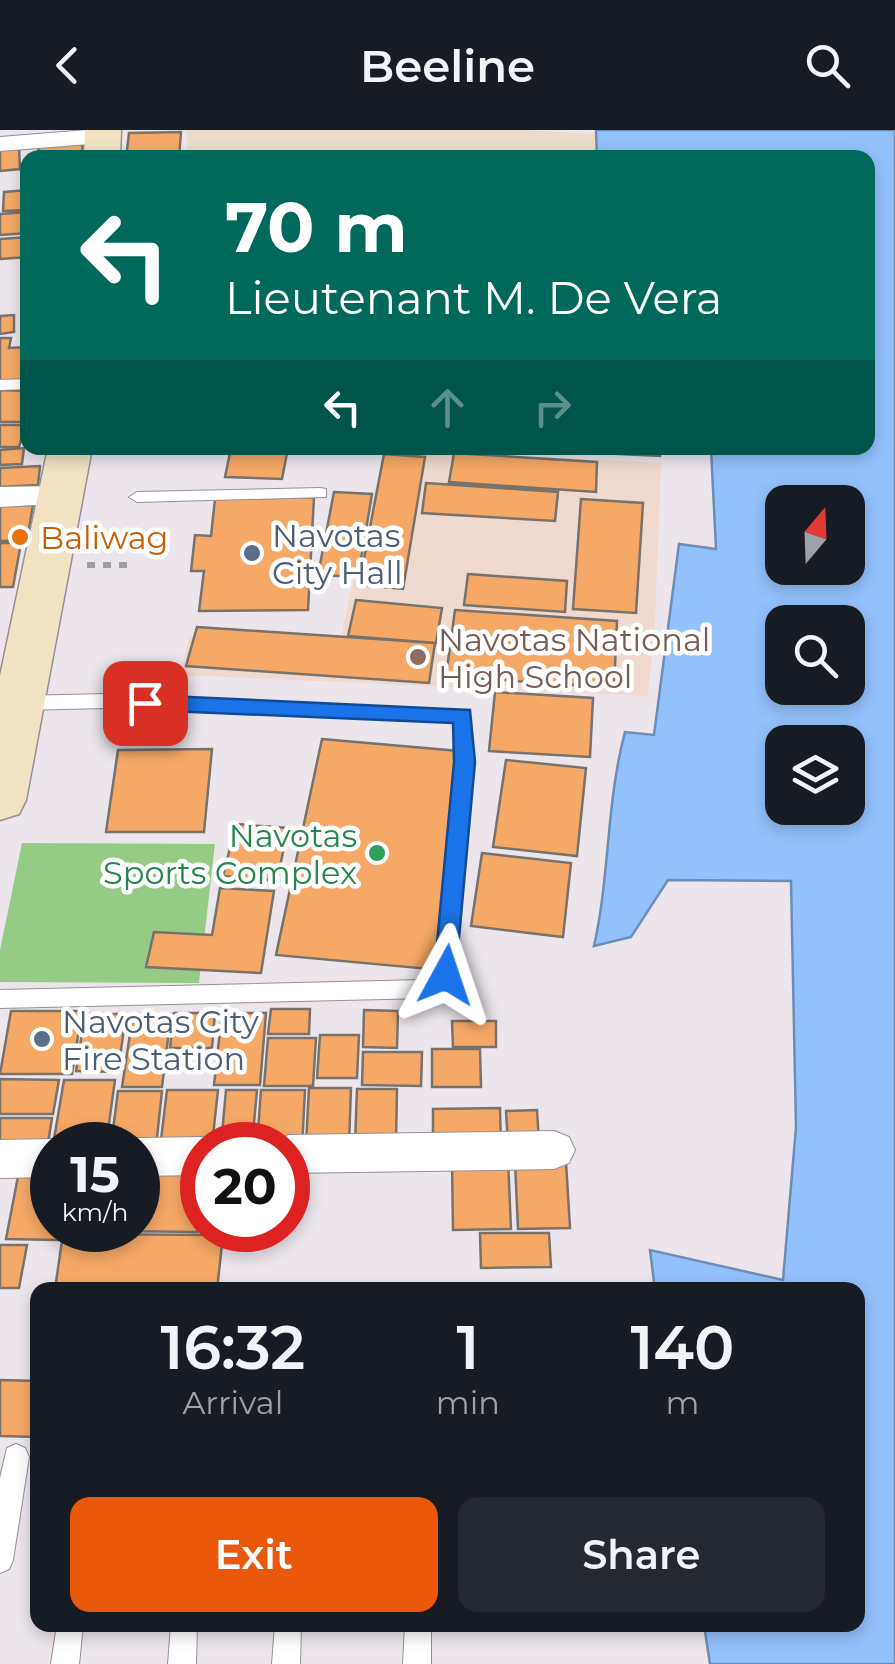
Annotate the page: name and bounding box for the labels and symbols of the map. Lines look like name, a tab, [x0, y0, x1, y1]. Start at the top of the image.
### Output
north arrow	[765, 485, 865, 585]
place label: Navotas City Hall	[272, 516, 403, 592]
place label: Baliwag	[40, 518, 169, 557]
marker: Baliwag	[9, 526, 31, 548]
marker: Navotas City Hall	[241, 542, 263, 564]
place label: Navotas National High School	[438, 620, 710, 696]
marker: Navotas National High School	[407, 646, 429, 668]
pin	[103, 661, 188, 746]
place label: Navotas Sports Complex	[103, 816, 357, 892]
marker: Navotas Sports Complex	[366, 842, 388, 864]
position arrow	[394, 923, 498, 1027]
place label: Navotas City Fire Station	[62, 1002, 260, 1078]
marker: Navotas City Fire Station	[31, 1028, 53, 1050]
speed limit sign: 20	[180, 1122, 310, 1252]

